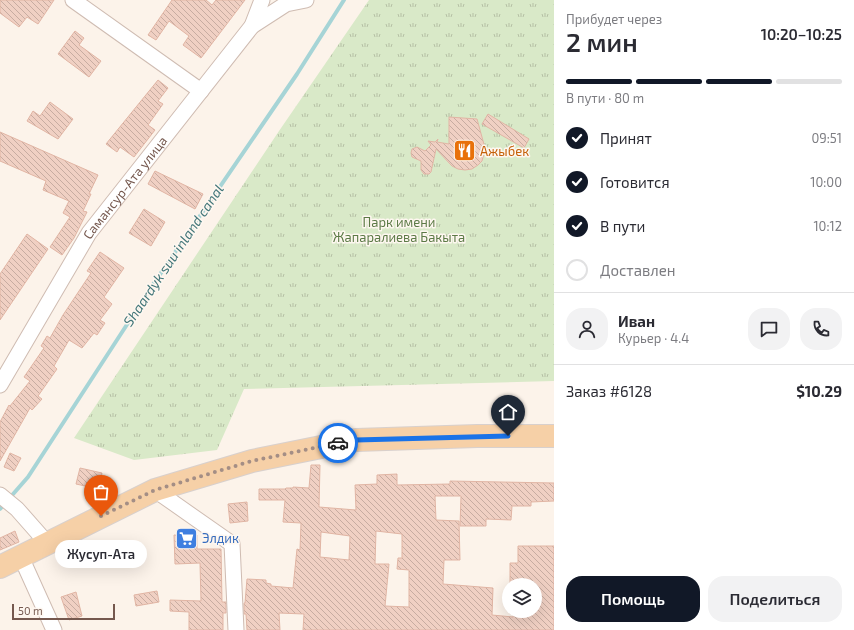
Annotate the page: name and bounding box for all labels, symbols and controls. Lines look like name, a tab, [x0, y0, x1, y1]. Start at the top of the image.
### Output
text: Прибудет через	[566, 11, 662, 27]
text: 10:20–10:25	[761, 25, 842, 43]
text: 2 мин	[566, 26, 638, 57]
text: В пути · 80 m	[566, 90, 644, 106]
icon: check	[566, 127, 588, 149]
text: Принят	[600, 129, 652, 147]
text: 09:51	[812, 130, 842, 146]
street label: Самансур-Ата улица	[79, 133, 170, 242]
restaurant icon: Ажыбек	[451, 138, 477, 164]
place label: Ажыбек	[480, 143, 529, 159]
icon: check	[566, 171, 588, 193]
text: Готовится	[600, 173, 670, 191]
text: 10:00	[810, 174, 842, 190]
water label: Shaardyk suu inland canal	[119, 181, 227, 329]
park label: Парк имени Жапаралиева Бакыта	[333, 214, 465, 245]
icon: check	[566, 215, 588, 237]
text: В пути	[600, 217, 645, 235]
text: 10:12	[813, 218, 842, 234]
text: Доставлен	[600, 261, 676, 279]
button: person	[566, 308, 608, 350]
button: chat	[748, 308, 790, 350]
button: phone	[800, 308, 842, 350]
text: Иван	[618, 312, 655, 330]
text: Курьер · 4.4	[618, 330, 689, 346]
text: Заказ #6128	[566, 382, 652, 400]
text: $10.29	[796, 382, 842, 400]
pin	[491, 395, 525, 436]
icon: home	[497, 401, 519, 423]
courier	[318, 423, 358, 463]
icon: car	[327, 432, 349, 454]
pin	[84, 475, 118, 516]
icon: bag	[90, 481, 112, 503]
supermarket icon: Элдик	[174, 525, 200, 551]
place label: Элдик	[202, 530, 239, 546]
callout: Жусуп-Ата	[55, 540, 147, 568]
text: Жусуп-Ата	[67, 546, 135, 562]
button: Помощь	[566, 576, 700, 622]
button: Поделиться	[708, 576, 842, 622]
map controls	[502, 578, 542, 618]
button: layers	[502, 578, 542, 618]
scale bar	[12, 602, 115, 621]
text: 50 m	[18, 604, 43, 617]

